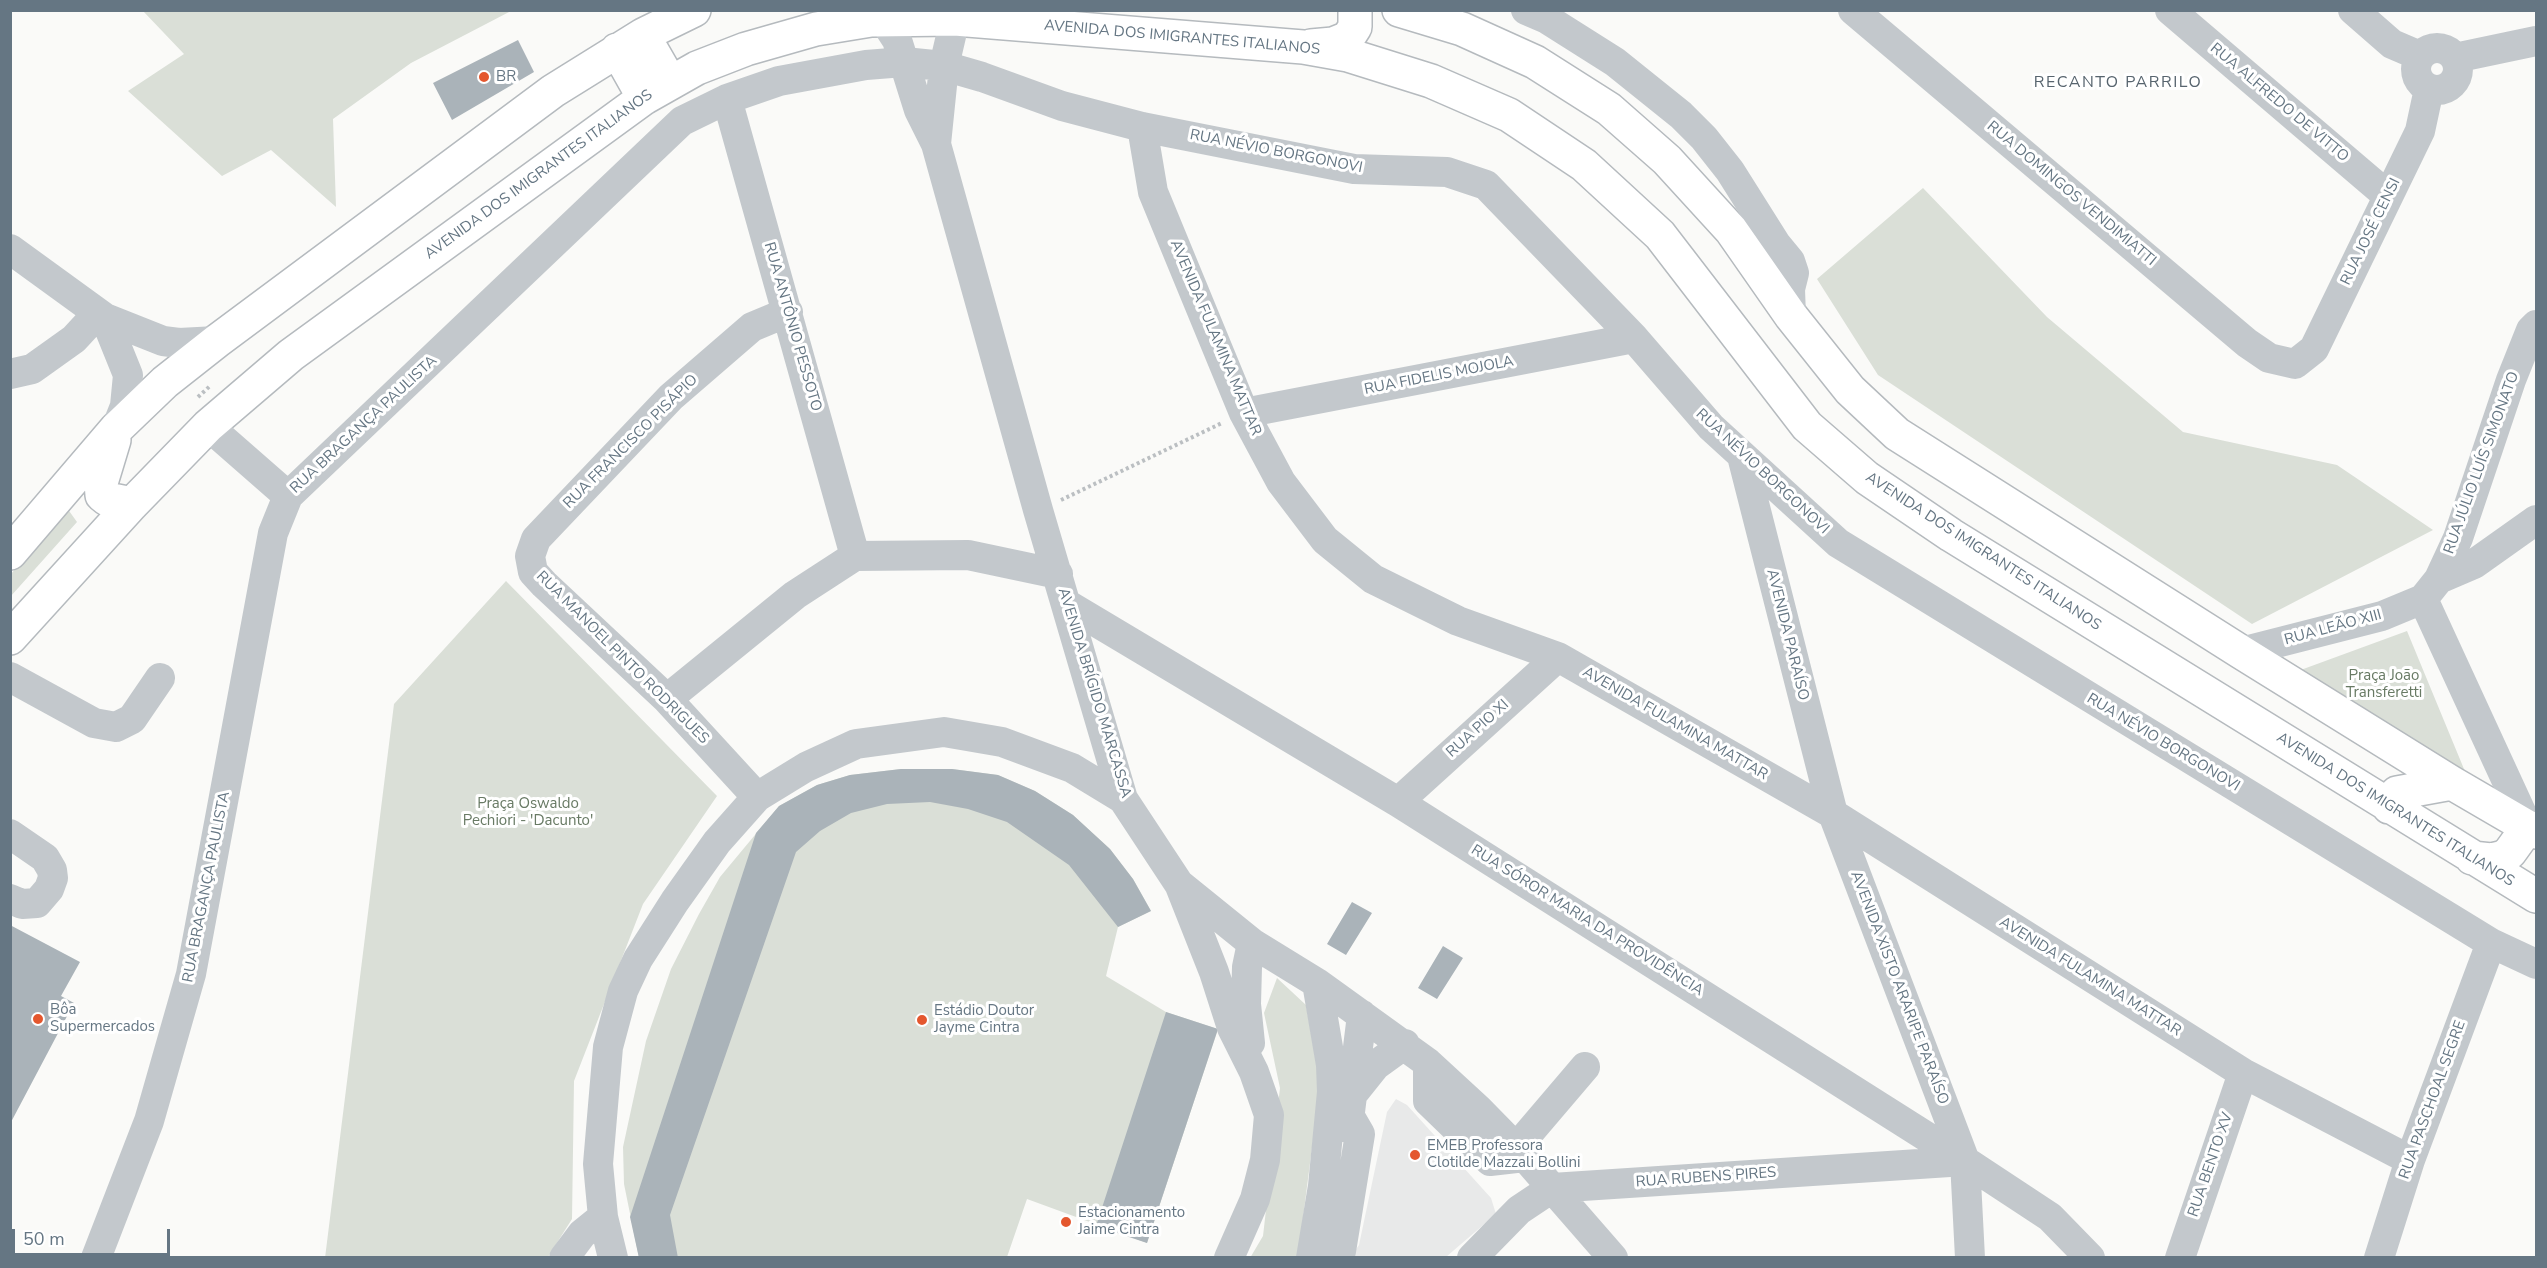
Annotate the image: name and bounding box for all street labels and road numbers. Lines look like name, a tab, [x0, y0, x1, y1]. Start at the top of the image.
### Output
street label: AVENIDA DOS IMIGRANTES ITALIANOS	[1043, 17, 1321, 59]
street label: RUA ALFREDO DE VITTO	[2206, 40, 2352, 166]
street label: AVENIDA DOS IMIGRANTES ITALIANOS	[422, 86, 656, 264]
street label: RUA DOMINGOS VENDIMIATTI	[1983, 118, 2159, 270]
street label: RUA NÉVIO BORGONOVI	[1188, 126, 1364, 178]
street label: RUA JOSÉ CENSI	[2337, 176, 2405, 288]
street label: AVENIDA FULAMINA MATTAR	[1165, 237, 1265, 439]
street label: RUA ANTÔNIO PESSOTO	[759, 240, 825, 414]
street label: RUA BRAGANÇA PAULISTA	[287, 352, 441, 498]
street label: RUA FIDELIS MOJOLA	[1363, 353, 1515, 399]
street label: RUA JÚLIO LUÍS SIMONATO	[2441, 369, 2523, 557]
street label: RUA FRANCISCO PISÁPIO	[560, 371, 702, 513]
street label: RUA NÉVIO BORGONOVI	[1692, 406, 1832, 538]
street label: AVENIDA DOS IMIGRANTES ITALIANOS	[1862, 469, 2104, 635]
street label: RUA MANOEL PINTO RODRIGUES	[532, 568, 712, 748]
street label: AVENIDA PARAÍSO	[1762, 568, 1812, 702]
street label: AVENIDA BRÍGIDO MARCASSA	[1053, 586, 1135, 800]
street label: RUA LEÃO XIII	[2283, 606, 2383, 650]
street label: AVENIDA FULAMINA MATTAR	[1579, 663, 1771, 785]
street label: RUA NÉVIO BORGONOVI	[2083, 690, 2243, 796]
street label: RUA PIO XI	[1443, 696, 1513, 762]
street label: AVENIDA DOS IMIGRANTES ITALIANOS	[2273, 729, 2517, 891]
street label: RUA BRAGANÇA PAULISTA	[180, 790, 234, 984]
street label: RUA SÓROR MARIA DA PROVIDÊNCIA	[1467, 842, 1707, 1000]
street label: AVENIDA XISTO ARARIPE PARAÍSO	[1846, 869, 1952, 1107]
street label: AVENIDA FULAMINA MATTAR	[1996, 913, 2184, 1041]
street label: RUA PASCHOAL SEGRE	[2396, 1018, 2470, 1182]
street label: RUA BENTO XV	[2185, 1110, 2237, 1220]
street label: RUA RUBENS PIRES	[1635, 1164, 1777, 1192]

